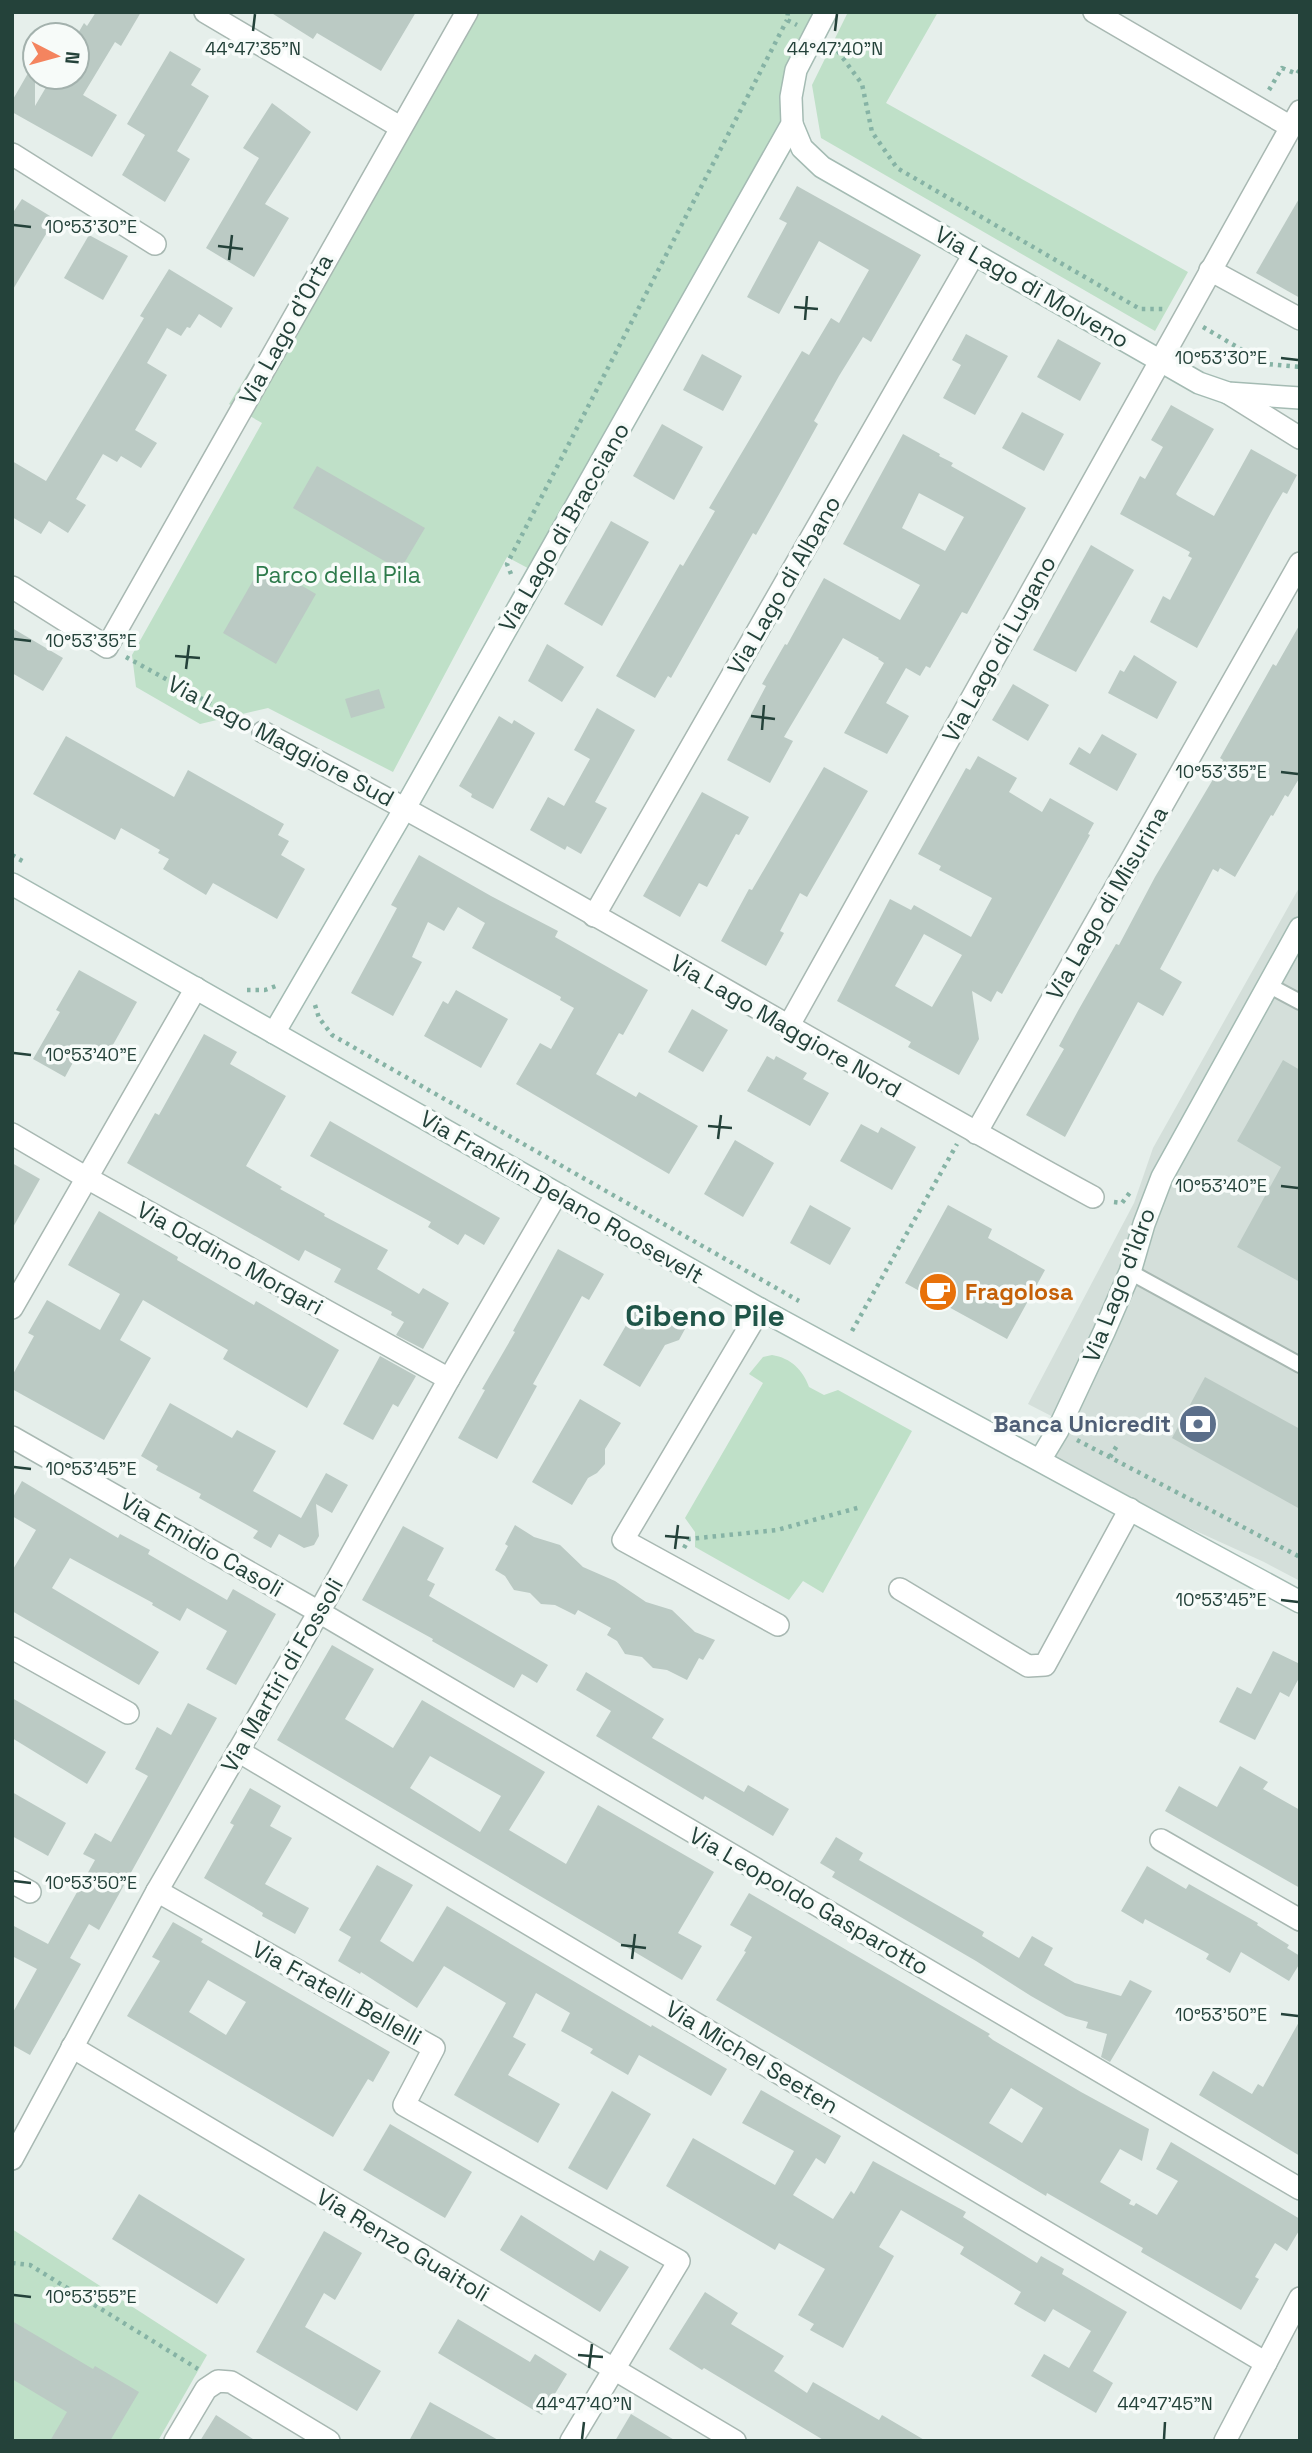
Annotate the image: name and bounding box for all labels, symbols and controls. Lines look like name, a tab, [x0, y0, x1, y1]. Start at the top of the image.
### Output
north arrow	[21, 21, 91, 91]
text: 44°47'35"N	[205, 37, 301, 60]
text: 44°47'40"N	[787, 37, 883, 60]
text: N	[59, 50, 86, 65]
text: 10°53'30"E	[45, 215, 137, 238]
street label: Via Lago di Molveno	[930, 219, 1134, 355]
street label: Via Lago d'Orta	[232, 248, 340, 410]
text: 10°53'30"E	[1175, 346, 1267, 369]
street label: Via Lago di Bracciano	[492, 417, 636, 637]
street label: Via Lago di Albano	[721, 490, 847, 680]
street label: Via Lago di Lugano	[935, 551, 1063, 747]
park label: Parco della Pila	[255, 560, 421, 590]
text: 10°53'35"E	[45, 629, 137, 652]
street label: Via Lago Maggiore Sud	[163, 669, 399, 813]
text: 10°53'35"E	[1175, 760, 1267, 783]
street label: Via Lago di Misurina	[1039, 801, 1175, 1005]
street label: Via Lago Maggiore Nord	[665, 948, 907, 1104]
text: 10°53'40"E	[45, 1043, 137, 1066]
street label: Via Franklin Delano Roosevelt	[415, 1103, 709, 1291]
text: 10°53'40"E	[1175, 1174, 1267, 1197]
street label: Via Oddino Morgari	[132, 1194, 328, 1322]
street label: Via Lago d'Idro	[1076, 1204, 1162, 1366]
cafe icon: Fragolosa	[917, 1271, 959, 1313]
place label: Fragolosa	[965, 1277, 1073, 1307]
district label: Cibeno Pile	[625, 1296, 785, 1335]
bank icon: Banca Unicredit	[1177, 1403, 1219, 1445]
place label: Banca Unicredit	[993, 1409, 1171, 1439]
text: 10°53'45"E	[45, 1457, 137, 1480]
street label: Via Emidio Casoli	[115, 1486, 289, 1604]
street label: Via Martiri di Fossoli	[214, 1572, 350, 1778]
text: 10°53'45"E	[1175, 1588, 1267, 1611]
street label: Via Leopoldo Gasparotto	[684, 1820, 934, 1982]
text: 10°53'50"E	[45, 1871, 137, 1894]
street label: Via Fratelli Bellelli	[247, 1934, 427, 2052]
street label: Via Michel Seeten	[660, 1994, 844, 2120]
text: 10°53'50"E	[1175, 2003, 1267, 2026]
street label: Via Renzo Guaitoli	[311, 2181, 495, 2309]
text: 10°53'55"E	[45, 2285, 137, 2308]
text: 44°47'40"N	[536, 2392, 632, 2415]
text: 44°47'45"N	[1117, 2392, 1213, 2415]

